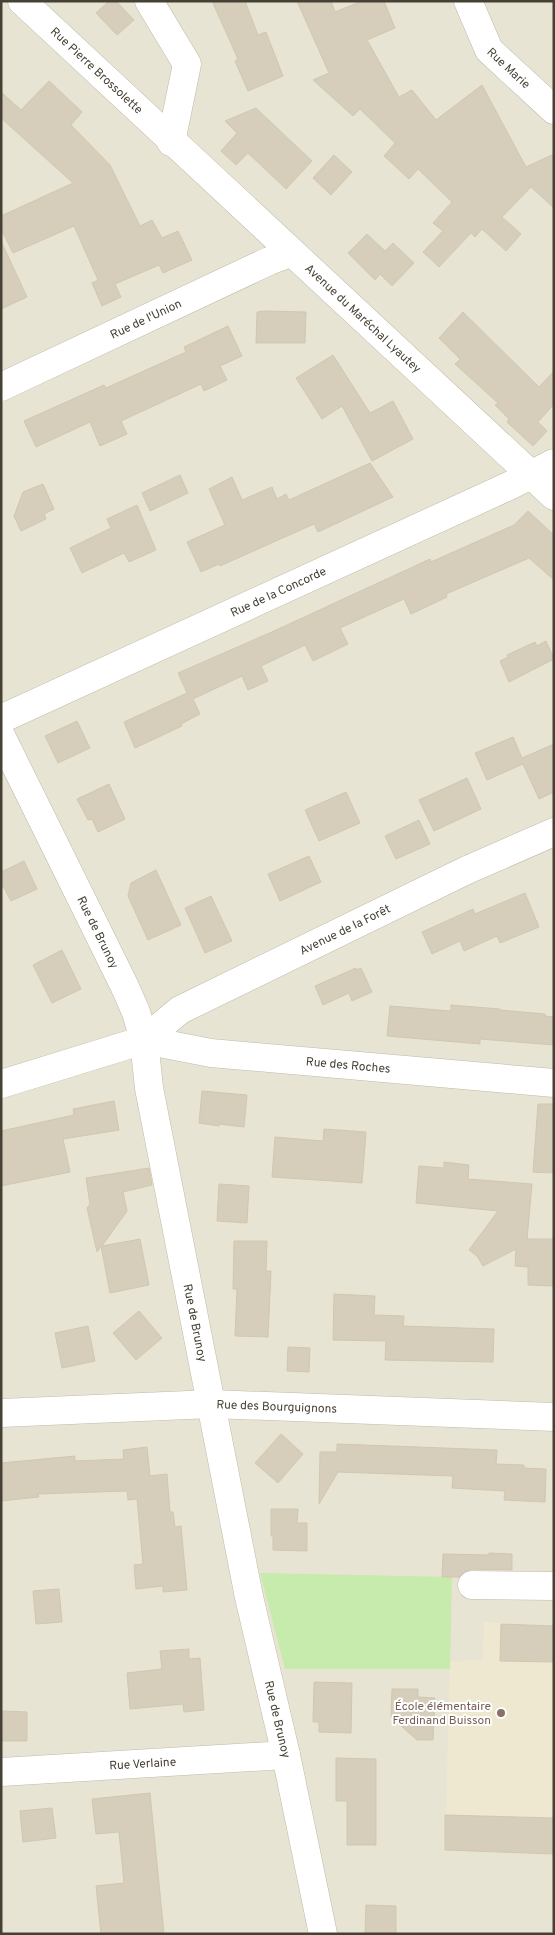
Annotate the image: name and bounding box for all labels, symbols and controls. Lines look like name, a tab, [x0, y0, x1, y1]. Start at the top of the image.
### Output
street label: Rue Pierre Brossolette	[46, 24, 146, 118]
street label: Rue Marie	[483, 45, 533, 93]
street label: Avenue du Maréchal Lyautey	[301, 261, 424, 377]
street label: Rue de l'Union	[108, 296, 185, 343]
street label: Rue de la Concorde	[228, 564, 329, 622]
street label: Rue de Brunoy	[72, 894, 122, 972]
street label: Avenue de la Forêt	[297, 901, 394, 959]
street label: Rue des Roches	[305, 1054, 391, 1078]
street label: Rue de Brunoy	[179, 1283, 210, 1363]
street label: Rue des Bourguignons	[216, 1397, 337, 1418]
street label: Rue de Brunoy	[260, 1679, 293, 1760]
place label: École élémentaire Ferdinand Buisson	[392, 1699, 491, 1729]
marker: École élémentaire Ferdinand Buisson	[495, 1707, 507, 1719]
street label: Rue Verlaine	[109, 1755, 177, 1775]

